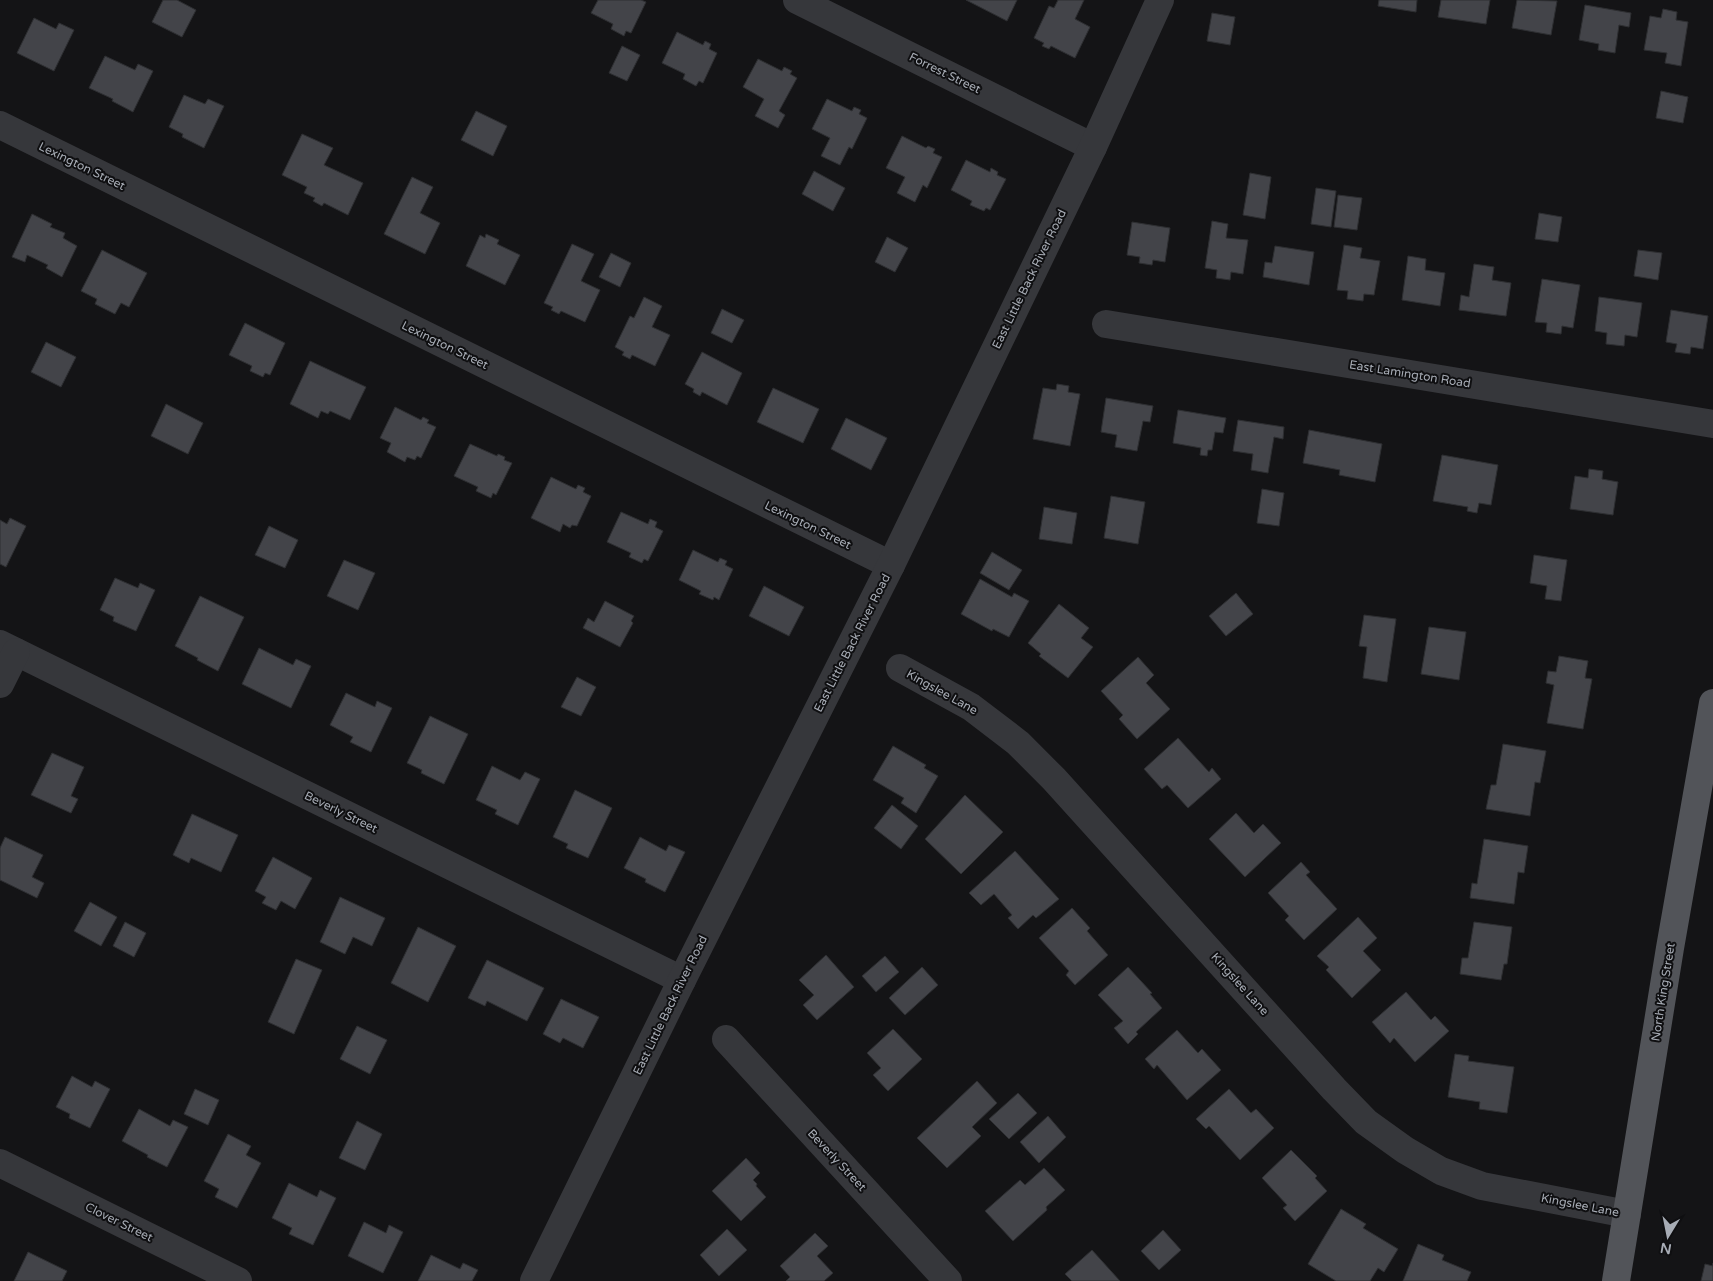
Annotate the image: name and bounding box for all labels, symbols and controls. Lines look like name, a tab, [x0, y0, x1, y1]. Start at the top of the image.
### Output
street label: Forrest Street	[907, 50, 983, 96]
street label: Lexington Street	[36, 139, 128, 193]
street label: East Little Back River Road	[989, 207, 1069, 351]
street label: Lexington Street	[399, 318, 491, 372]
street label: East Lamington Road	[1348, 357, 1472, 391]
street label: Lexington Street	[762, 498, 854, 552]
street label: East Little Back River Road	[811, 572, 893, 714]
street label: Kingslee Lane	[904, 667, 980, 717]
street label: Beverly Street	[302, 788, 380, 836]
street label: East Little Back River Road	[630, 933, 710, 1077]
street label: North King Street	[1648, 941, 1678, 1042]
street label: Kingslee Lane	[1208, 950, 1272, 1018]
street label: Beverly Street	[805, 1126, 870, 1194]
street label: Kingslee Lane	[1540, 1191, 1620, 1219]
street label: Clover Street	[83, 1200, 156, 1245]
north arrow	[1643, 1211, 1693, 1261]
text: N	[1659, 1239, 1673, 1258]

